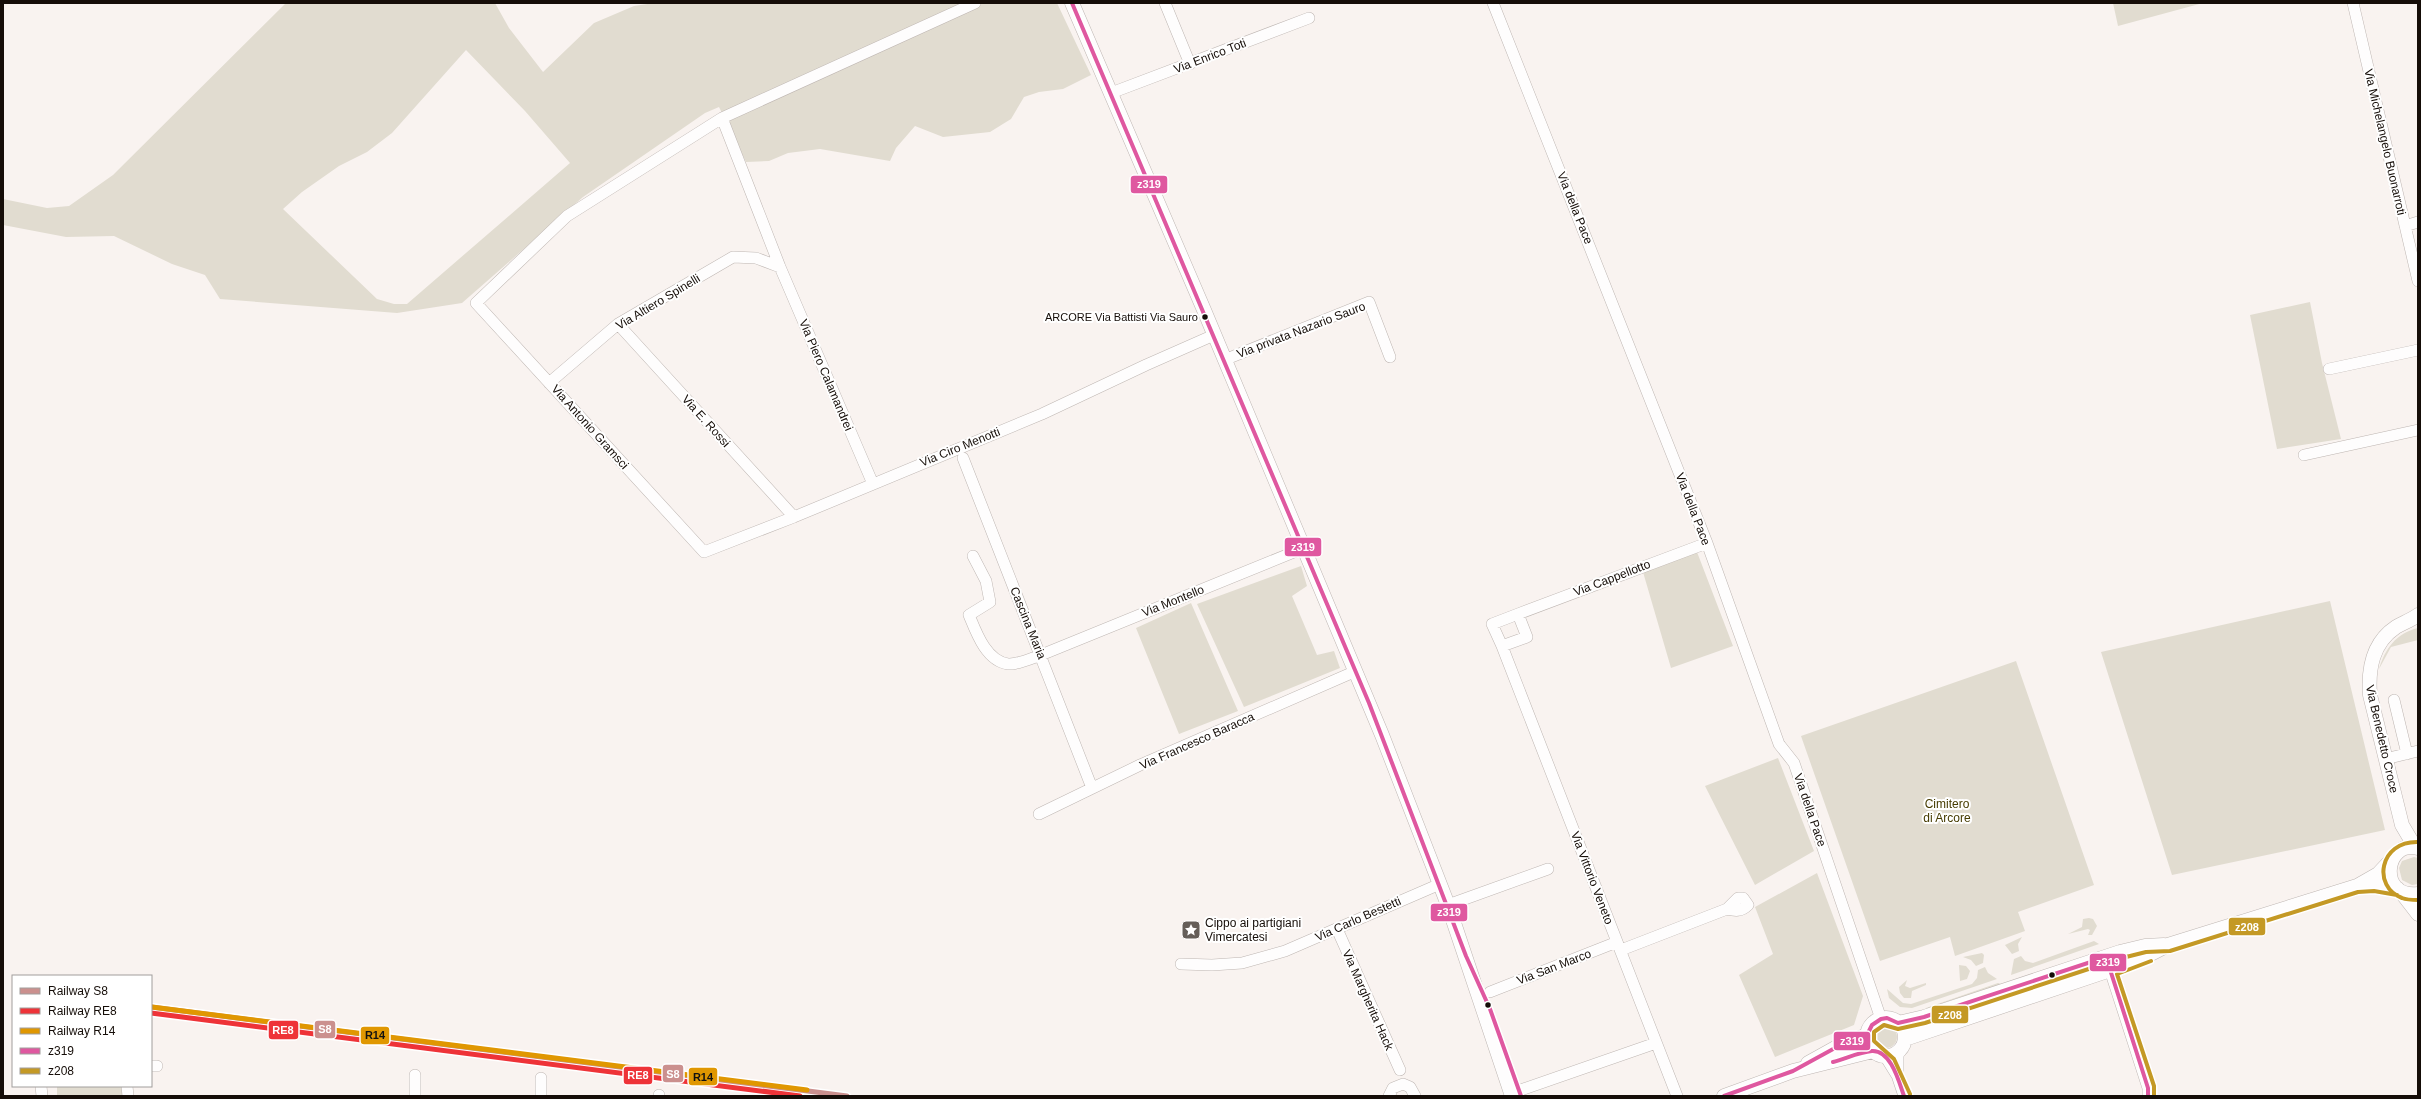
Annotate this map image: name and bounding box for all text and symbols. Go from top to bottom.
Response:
street label: Via Enrico Toti [1172,36,1248,76]
street label: Via Michelangelo Buonarroti [2361,67,2409,217]
street label: Via della Pace [1554,170,1596,246]
line badge: z319 [1130,175,1168,194]
text: z319 [1137,178,1161,190]
street label: Via Altiero Spinelli [613,271,703,333]
street label: Via privata Nazario Sauro [1235,299,1368,361]
place label: ARCORE Via Battisti Via Sauro [1045,311,1198,323]
marker: ARCORE Via Battisti Via Sauro [1200,312,1210,322]
street label: Via Piero Calamandrei [796,317,856,433]
street label: Via Antonio Gramsci [548,382,632,472]
street label: Via E. Rossi [679,392,733,450]
street label: Via Ciro Menotti [918,425,1002,469]
street label: Via della Pace [1673,471,1713,548]
line badge: z319 [1284,537,1322,557]
text: z319 [1291,541,1315,553]
street label: Via Cappellotto [1572,557,1653,599]
street label: Via Montello [1140,582,1206,620]
street label: Cascina Maria [1007,585,1049,661]
street label: Via Benedetto Croce [2363,684,2401,795]
street label: Via Francesco Baracca [1138,709,1257,773]
street label: Via della Pace [1791,772,1829,849]
park label: Cimitero di Arcore [1923,797,1971,825]
street label: Via Vittorio Veneto [1568,830,1616,927]
street label: Via Carlo Bestetti [1313,894,1403,944]
line badge: z319 [1430,903,1468,922]
text: z319 [1437,906,1461,918]
place label: Cippo ai partigiani Vimercatesi [1205,916,1301,944]
line badge: z208 [2228,917,2266,936]
place icon: Cippo ai partigiani Vimercatesi [1180,919,1202,941]
text: z208 [2235,921,2259,933]
street label: Via San Marco [1515,946,1593,988]
street label: Via Margherita Hack [1340,948,1397,1053]
line badge: z319 [2089,953,2127,972]
text: z319 [2096,956,2120,968]
unlabelled marker [2047,970,2057,980]
legend [12,975,152,1087]
text: Railway S8 [48,984,108,998]
unlabelled marker [1483,1000,1493,1010]
text: Railway RE8 [48,1004,117,1018]
line badge: z208 [1931,1005,1969,1024]
text: z208 [1938,1009,1962,1021]
line badge: RE8 [268,1020,299,1040]
line badge: S8 [314,1020,336,1039]
text: S8 [318,1023,332,1035]
text: Railway R14 [48,1024,116,1038]
text: RE8 [272,1024,294,1036]
line badge: R14 [360,1026,390,1045]
text: R14 [365,1029,386,1041]
line badge: z319 [1833,1031,1871,1051]
text: z319 [1840,1035,1864,1047]
text: z319 [48,1044,74,1058]
text: z208 [48,1064,74,1078]
line badge: S8 [662,1064,684,1083]
line badge: RE8 [623,1066,653,1085]
line badge: R14 [688,1067,718,1086]
text: S8 [666,1068,680,1080]
text: RE8 [627,1069,649,1081]
text: R14 [693,1071,714,1083]

